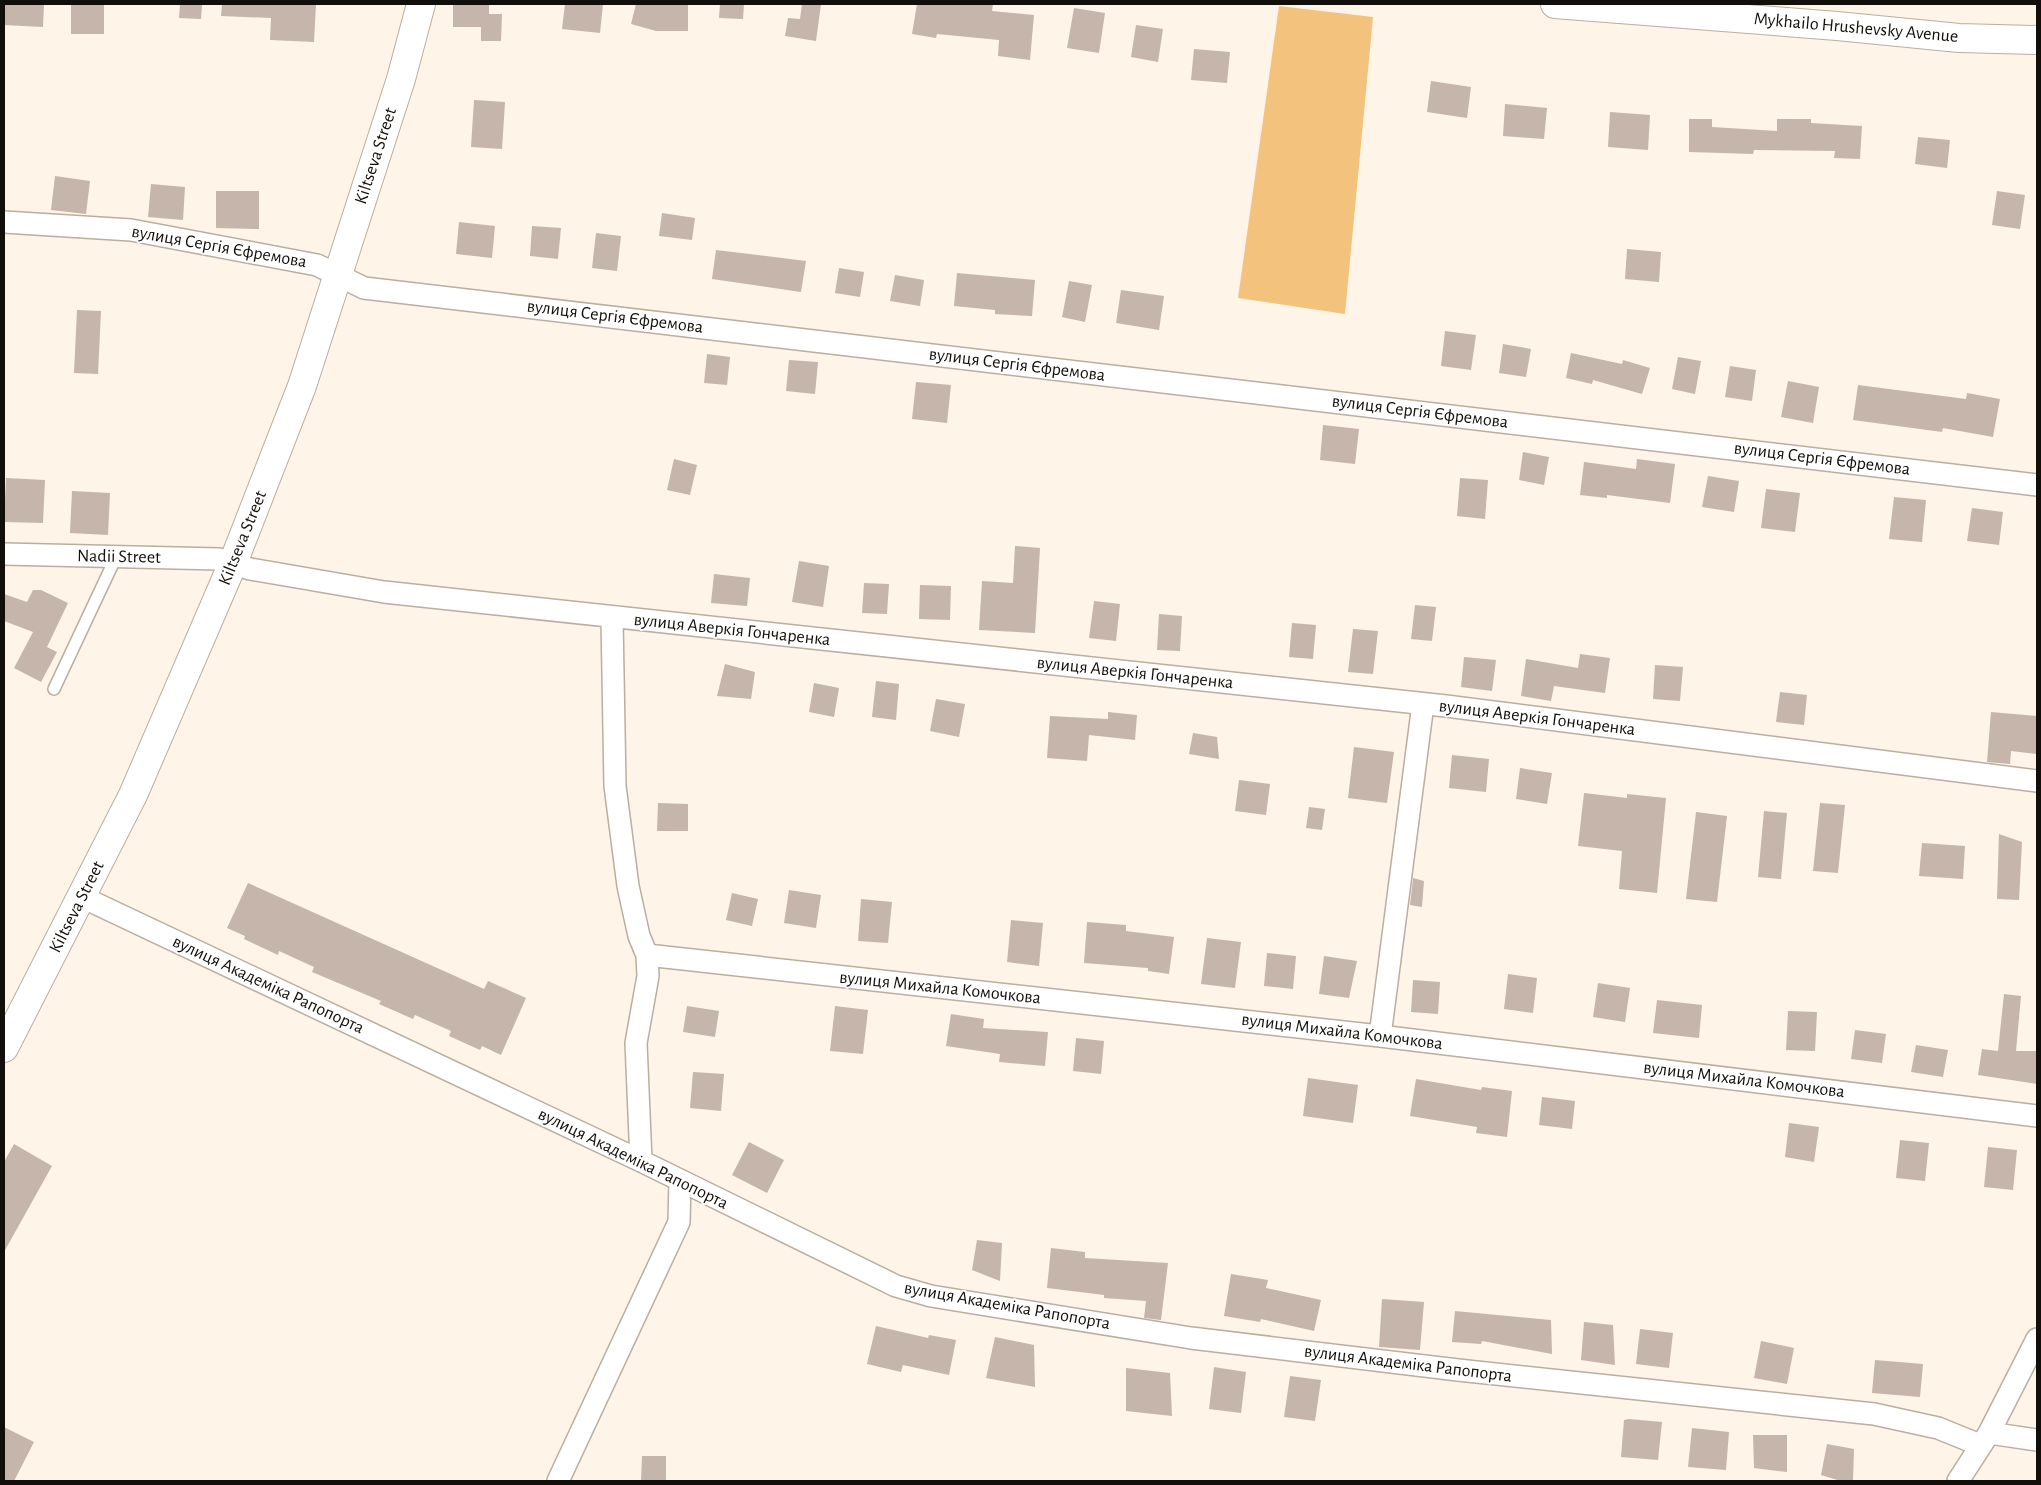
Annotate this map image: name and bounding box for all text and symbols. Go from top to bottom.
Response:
street label: Mykhailo Hrushevsky Avenue [1753,10,1959,46]
street label: Kiltseva Street [352,105,400,206]
street label: вулиця Сергія Єфремова [130,223,308,271]
street label: вулиця Сергія Єфремова [526,297,704,337]
street label: вулиця Сергія Єфремова [928,345,1106,385]
street label: вулиця Сергія Єфремова [1331,392,1509,432]
street label: вулиця Сергія Єфремова [1733,439,1911,479]
street label: Kiltseva Street [216,488,270,588]
street label: Nadii Street [77,547,161,567]
street label: вулиця Аверкія Гончаренка [633,611,831,649]
street label: вулиця Аверкія Гончаренка [1036,654,1234,692]
street label: вулиця Аверкія Гончаренка [1438,697,1636,739]
street label: Kiltseva Street [46,858,108,956]
street label: вулиця Академіка Рапопорта [169,933,367,1037]
street label: вулиця Михайла Комочкова [838,968,1042,1008]
street label: вулиця Михайла Комочкова [1240,1011,1444,1053]
street label: вулиця Михайла Комочкова [1642,1059,1846,1101]
street label: вулиця Академіка Рапопорта [535,1105,731,1213]
street label: вулиця Академіка Рапопорта [902,1279,1112,1333]
street label: вулиця Академіка Рапопорта [1303,1342,1513,1386]

